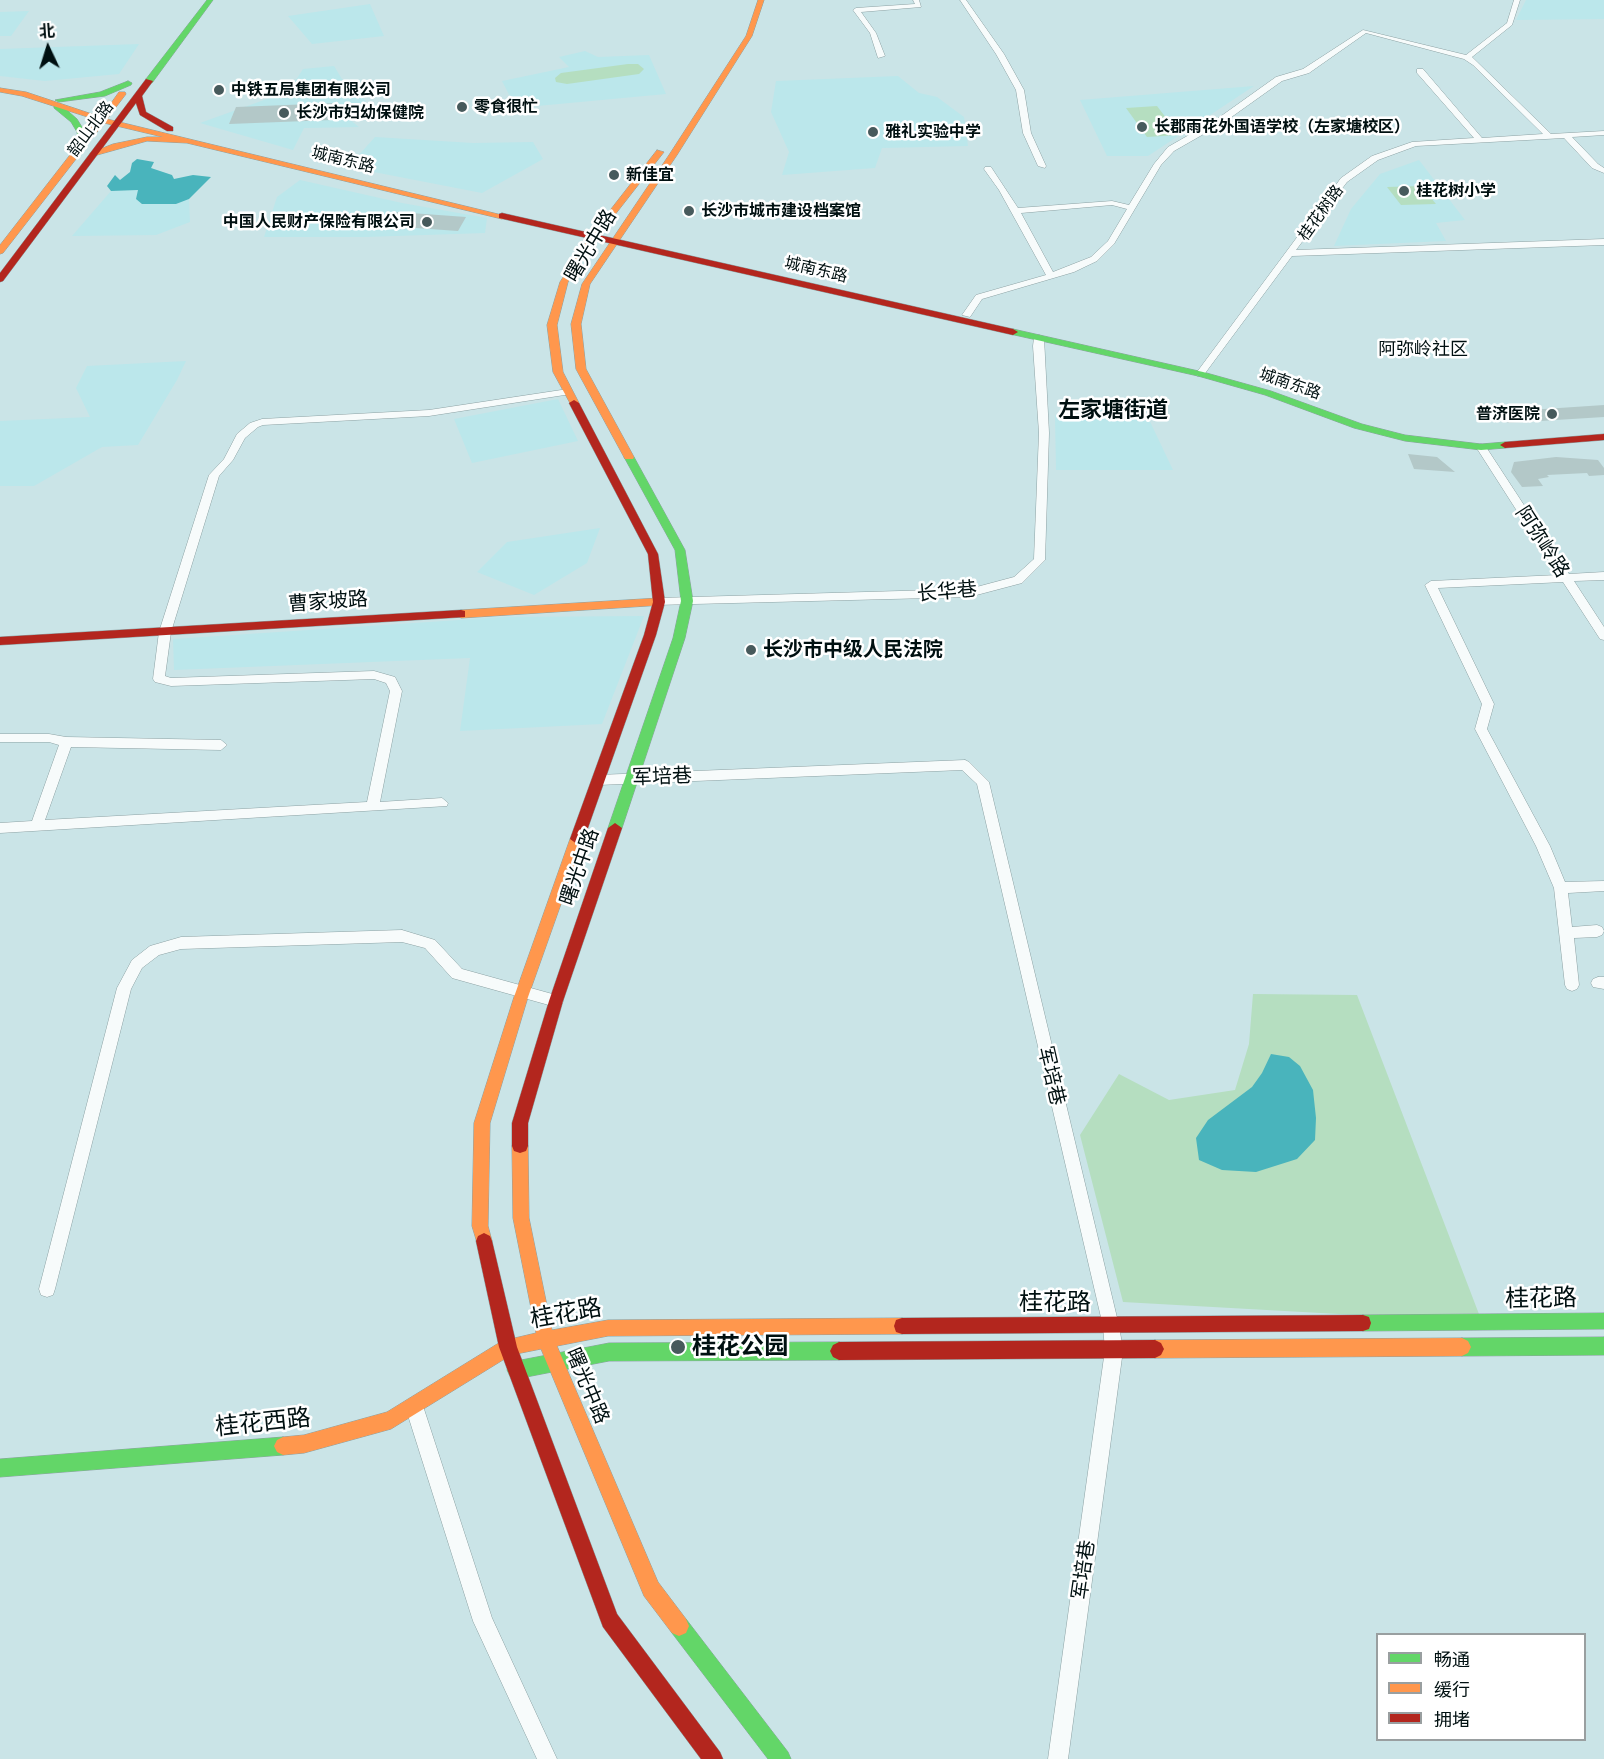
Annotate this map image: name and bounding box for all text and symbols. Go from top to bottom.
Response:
north arrow [18,18,78,78]
text: 北 [38,18,56,43]
place label: 中铁五局集团有限公司 [231,80,391,100]
marker: 中铁五局集团有限公司 [212,83,226,97]
place label: 零食很忙 [474,97,538,117]
street label: 韶山北路 [64,98,118,160]
marker: 零食很忙 [455,100,469,114]
place label: 长沙市妇幼保健院 [296,103,424,123]
marker: 长沙市妇幼保健院 [277,106,291,120]
place label: 长郡雨花外国语学校（左家塘校区） [1154,117,1410,137]
marker: 长郡雨花外国语学校（左家塘校区） [1135,120,1149,134]
place label: 雅礼实验中学 [885,122,981,142]
marker: 雅礼实验中学 [866,125,880,139]
street label: 城南东路 [310,143,376,177]
place label: 新佳宜 [626,165,674,185]
marker: 新佳宜 [607,168,621,182]
street label: 桂花树路 [1294,181,1348,245]
place label: 桂花树小学 [1416,181,1496,201]
marker: 桂花树小学 [1397,184,1411,198]
place label: 长沙市城市建设档案馆 [701,201,861,221]
marker: 长沙市城市建设档案馆 [682,204,696,218]
street label: 曙光中路 [560,206,622,286]
place label: 中国人民财产保险有限公司 [223,212,415,232]
marker: 中国人民财产保险有限公司 [420,215,434,229]
street label: 城南东路 [783,253,849,287]
district label: 阿弥岭社区 [1378,339,1468,361]
street label: 城南东路 [1257,365,1323,403]
district label: 左家塘街道 [1058,398,1168,424]
place label: 普济医院 [1476,404,1540,424]
marker: 普济医院 [1545,407,1559,421]
street label: 阿弥岭路 [1510,502,1574,582]
street label: 长华巷 [916,577,978,607]
street label: 曹家坡路 [287,587,369,617]
place label: 长沙市中级人民法院 [763,638,943,662]
marker: 长沙市中级人民法院 [744,643,758,657]
street label: 军培巷 [632,764,692,790]
street label: 曙光中路 [556,825,604,909]
street label: 军培巷 [1033,1044,1069,1108]
street label: 桂花路 [1505,1284,1577,1314]
street label: 桂花路 [1019,1289,1091,1317]
street label: 桂花路 [528,1294,604,1334]
place label: 桂花公园 [692,1333,788,1361]
marker: 桂花公园 [669,1338,687,1356]
street label: 曙光中路 [560,1344,614,1428]
street label: 桂花西路 [214,1404,312,1442]
street label: 军培巷 [1068,1539,1100,1601]
legend [1376,1633,1586,1741]
text: 畅通 [1434,1645,1470,1672]
text: 缓行 [1434,1675,1470,1702]
text: 拥堵 [1434,1705,1470,1732]

